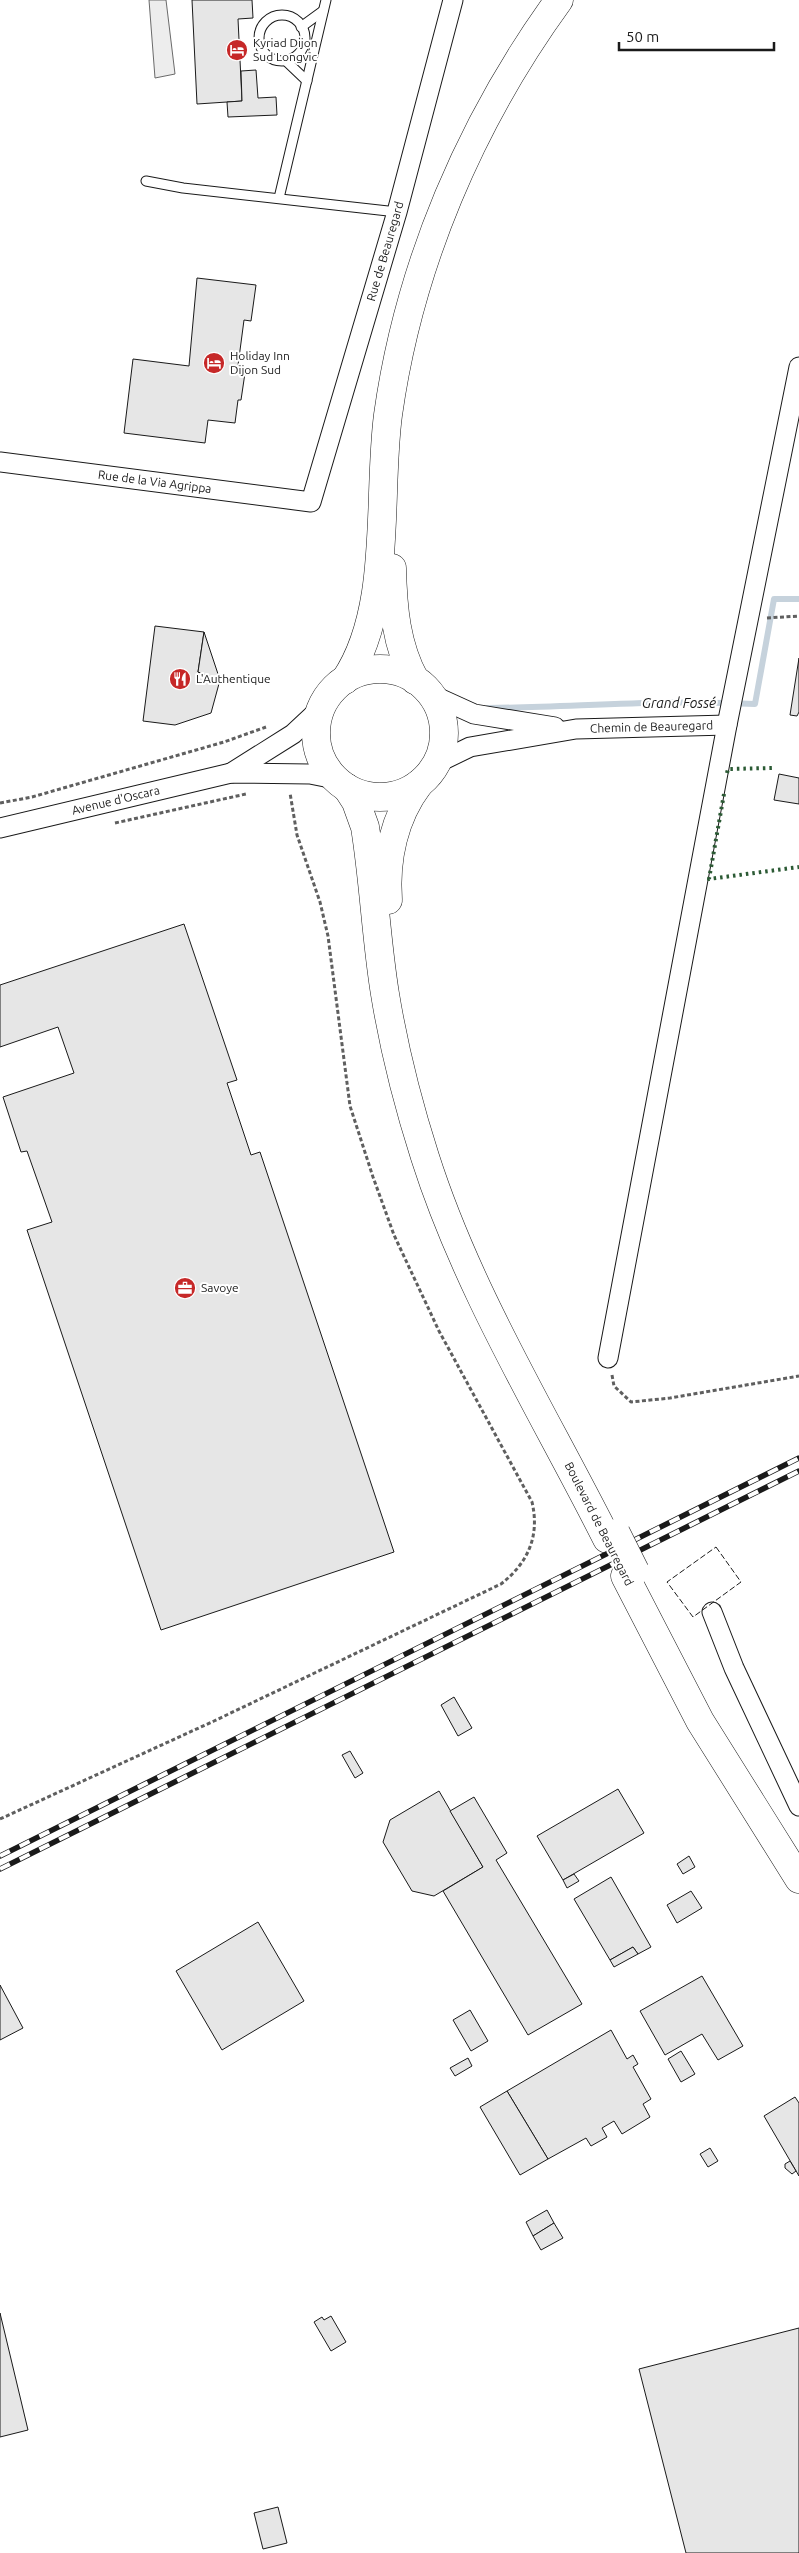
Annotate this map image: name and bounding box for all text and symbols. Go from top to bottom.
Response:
scale bar [619,20,774,52]
text: 50 m [626,28,659,45]
place label: Kyriad Dijon Sud Longvic [253,36,318,63]
hotel icon: Kyriad Dijon Sud Longvic [225,38,249,62]
street label: Rue de Beauregard [364,200,406,303]
place label: Holiday Inn Dijon Sud [230,349,290,376]
hotel icon: Holiday Inn Dijon Sud [202,351,226,375]
street label: Rue de la Via Agrippa [97,468,212,495]
restaurant icon: L'Authentique [168,667,192,691]
place label: L'Authentique [196,672,271,685]
water label: Grand Fossé [642,695,716,711]
street label: Chemin de Beauregard [590,718,713,735]
street label: Avenue d'Oscara [70,783,161,817]
office icon: Savoye [173,1276,197,1300]
place label: Savoye [201,1281,239,1294]
street label: Boulevard de Beauregard [563,1460,636,1588]

